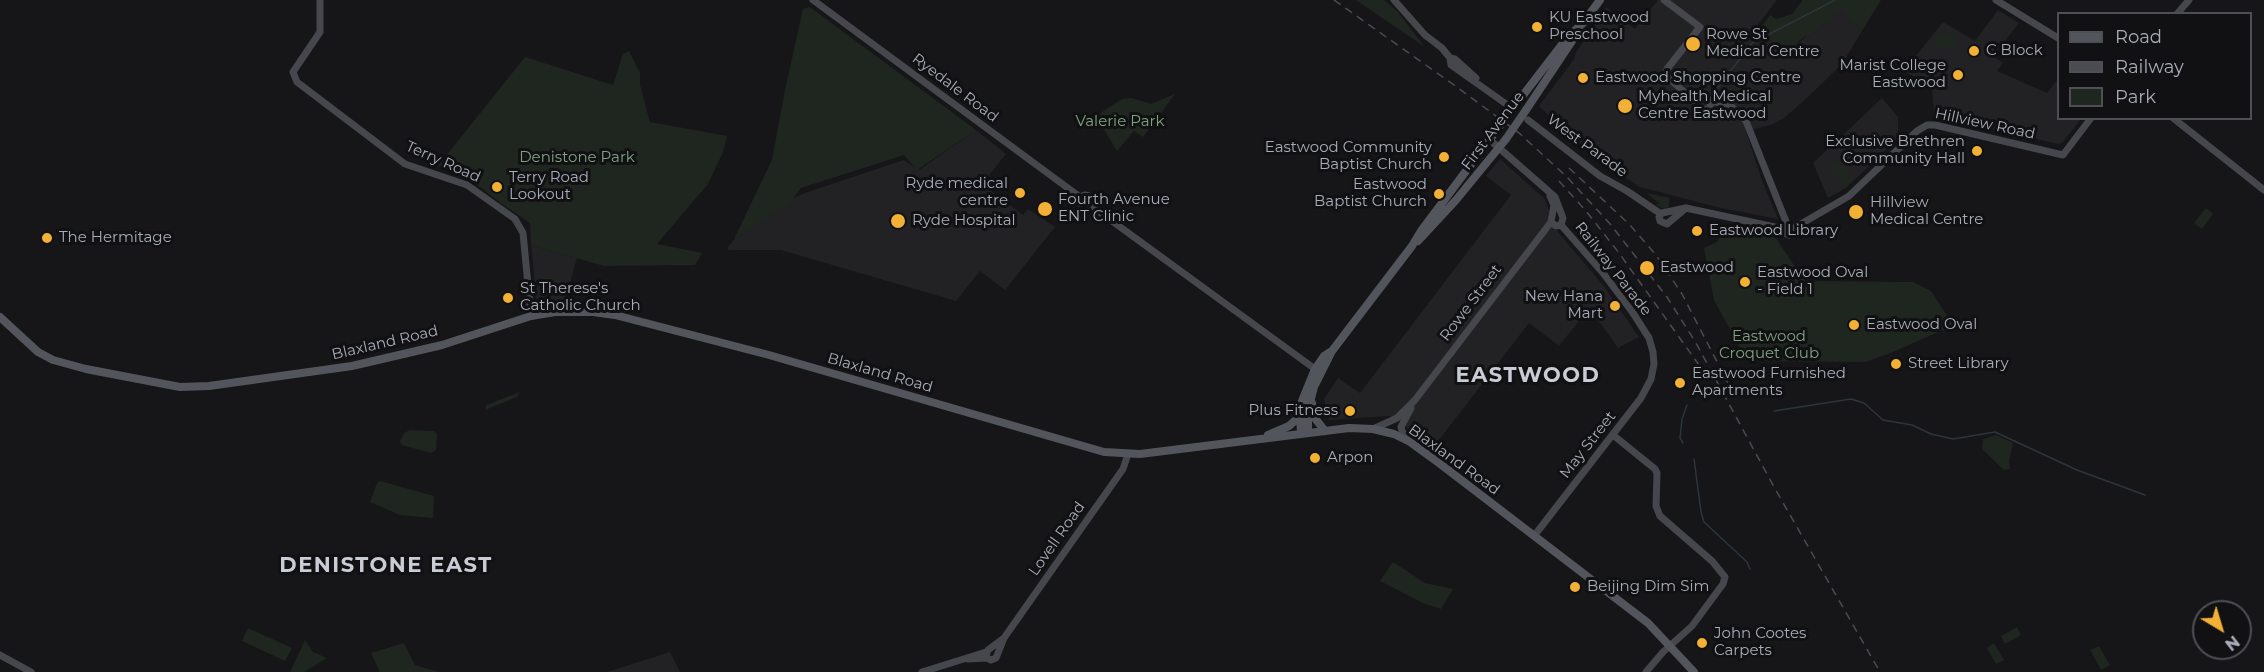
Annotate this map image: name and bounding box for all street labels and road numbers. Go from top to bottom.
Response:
street label: Ryedale Road [908,50,1002,126]
street label: First Avenue [1458,88,1528,174]
street label: Hillview Road [1933,105,2037,143]
street label: West Parade [1543,111,1631,181]
street label: Terry Road [403,138,483,186]
street label: Railway Parade [1571,219,1655,319]
street label: Rowe Street [1436,261,1506,345]
street label: Blaxland Road [330,322,440,364]
street label: Blaxland Road [825,349,935,397]
street label: May Street [1556,408,1620,482]
street label: Blaxland Road [1405,421,1503,499]
street label: Lovell Road [1025,499,1089,579]

